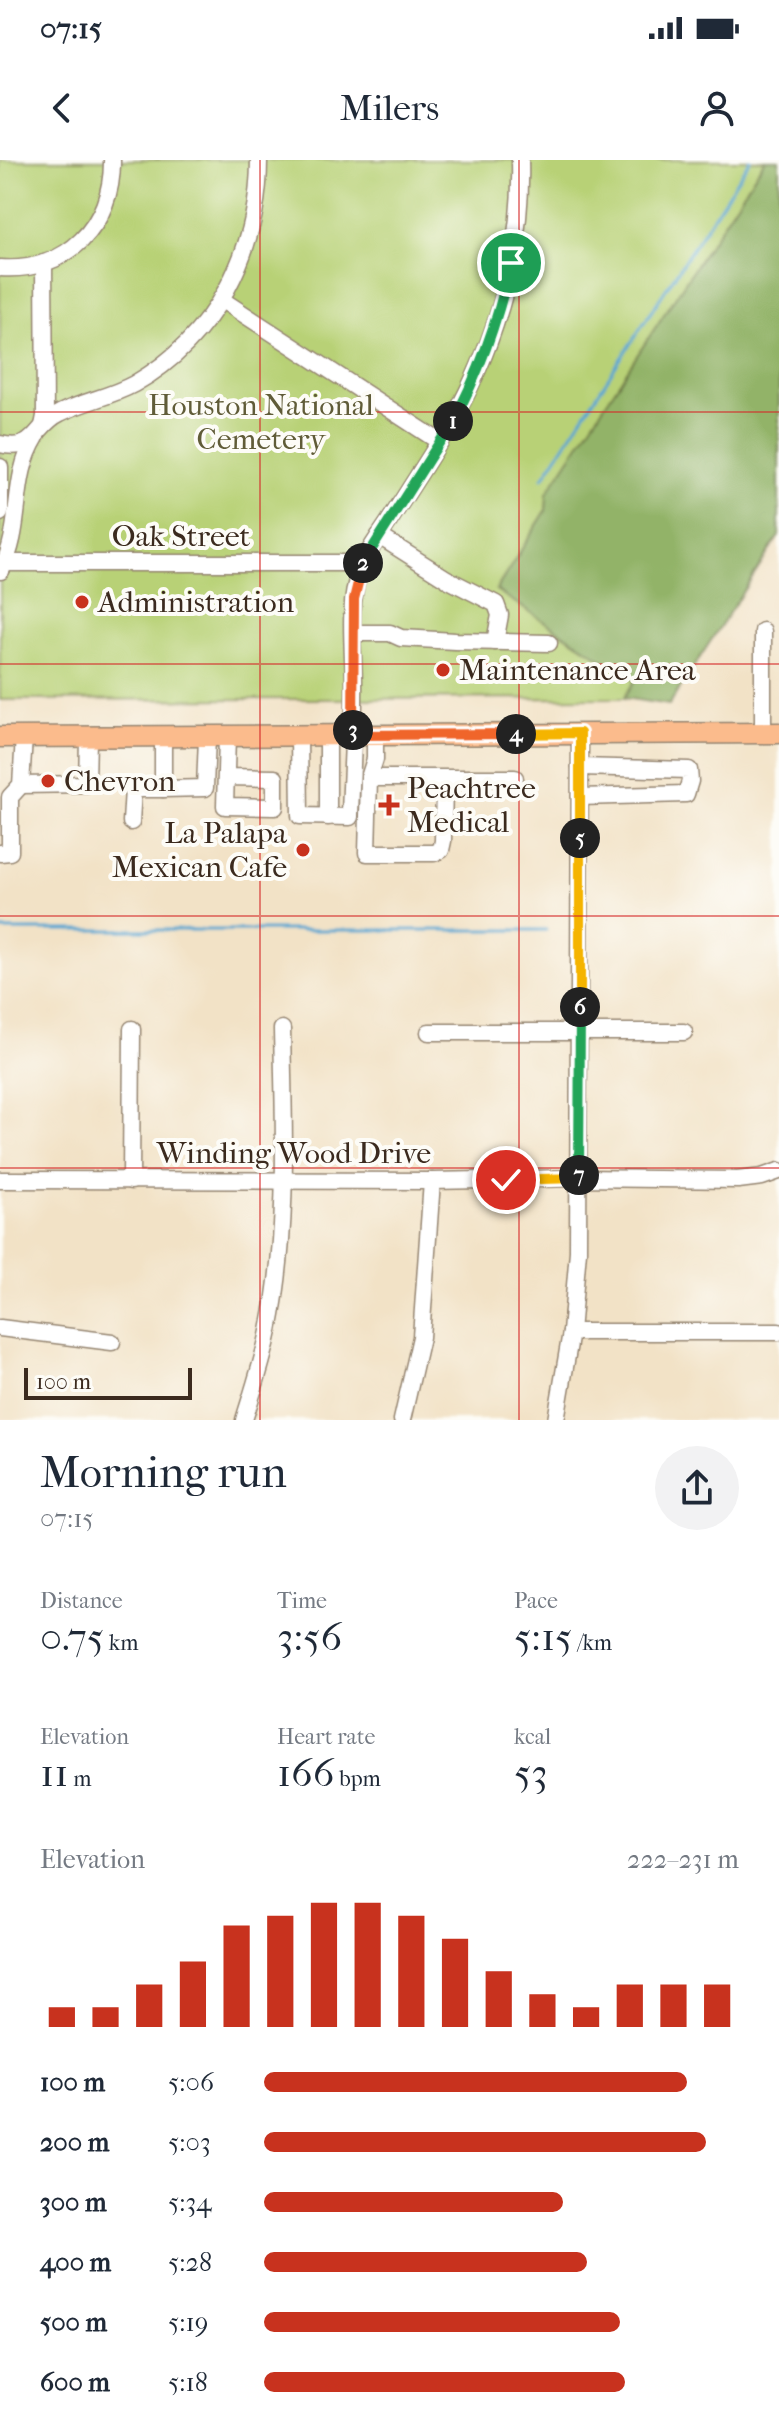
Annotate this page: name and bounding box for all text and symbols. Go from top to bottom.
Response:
text: 07:15 [40,11,102,46]
icon: back [40,86,84,130]
icon: person [695,86,739,130]
text: Milers [340,87,439,129]
pin [477,229,545,297]
icon: arrive [489,241,533,285]
park label: Houston National Cemetery [148,388,374,457]
pin: 1 [433,401,473,441]
text: 1 [449,408,457,434]
street label: Oak Street [112,519,251,554]
pin: 2 [343,543,383,583]
text: 2 [357,550,369,576]
place label: Administration [97,585,295,620]
marker: Administration [73,593,91,611]
place label: Maintenance Area [459,653,697,688]
marker: Maintenance Area [434,661,452,679]
pin: 3 [333,710,373,750]
pin: 4 [496,714,536,754]
text: 3 [348,717,358,743]
text: 4 [510,721,523,747]
place label: Chevron [64,764,176,799]
place label: Peachtree Medical [407,771,536,840]
marker: Chevron [39,772,57,790]
marker: Peachtree Medical [378,794,400,816]
place label: La Palapa Mexican Cafe [112,816,288,885]
pin: 5 [560,818,600,858]
text: 5 [575,825,585,851]
marker: La Palapa Mexican Cafe [294,841,312,859]
pin: 6 [560,987,600,1027]
text: 6 [574,994,586,1020]
street label: Winding Wood Drive [156,1136,431,1171]
pin [472,1146,540,1214]
pin: 7 [559,1155,599,1195]
icon: check [484,1158,528,1202]
text: 7 [574,1162,584,1188]
scale bar [24,1364,192,1400]
text: 100 m [36,1369,91,1395]
button: share [655,1446,739,1530]
text: Morning run [40,1447,287,1498]
text: 07:15 [40,1503,94,1534]
text: Distance [40,1588,123,1614]
text: Time [277,1588,327,1614]
text: Pace [514,1588,558,1614]
text: 0.75 [40,1614,104,1660]
text: 3:56 [277,1614,342,1660]
text: 5:15 [514,1614,572,1660]
text: km [104,1630,138,1656]
text: /km [572,1630,612,1656]
text: Elevation [40,1724,129,1750]
text: Heart rate [277,1724,376,1750]
text: kcal [514,1724,551,1750]
text: 11 [40,1750,69,1796]
text: 166 [277,1750,334,1796]
text: 53 [514,1750,548,1796]
text: m [69,1766,92,1792]
text: bpm [334,1766,381,1792]
text: Elevation [40,1844,145,1875]
text: 222–231 m [627,1844,739,1875]
text: 100 m [40,2067,105,2098]
text: 5:06 [168,2067,214,2098]
text: 200 m [40,2127,109,2158]
text: 5:03 [168,2127,211,2158]
text: 300 m [40,2187,107,2218]
text: 5:34 [168,2187,212,2218]
text: 400 m [40,2247,111,2278]
text: 5:28 [168,2247,212,2278]
text: 500 m [40,2307,107,2338]
text: 5:19 [168,2307,208,2338]
text: 600 m [40,2367,110,2398]
text: 5:18 [168,2367,208,2398]

